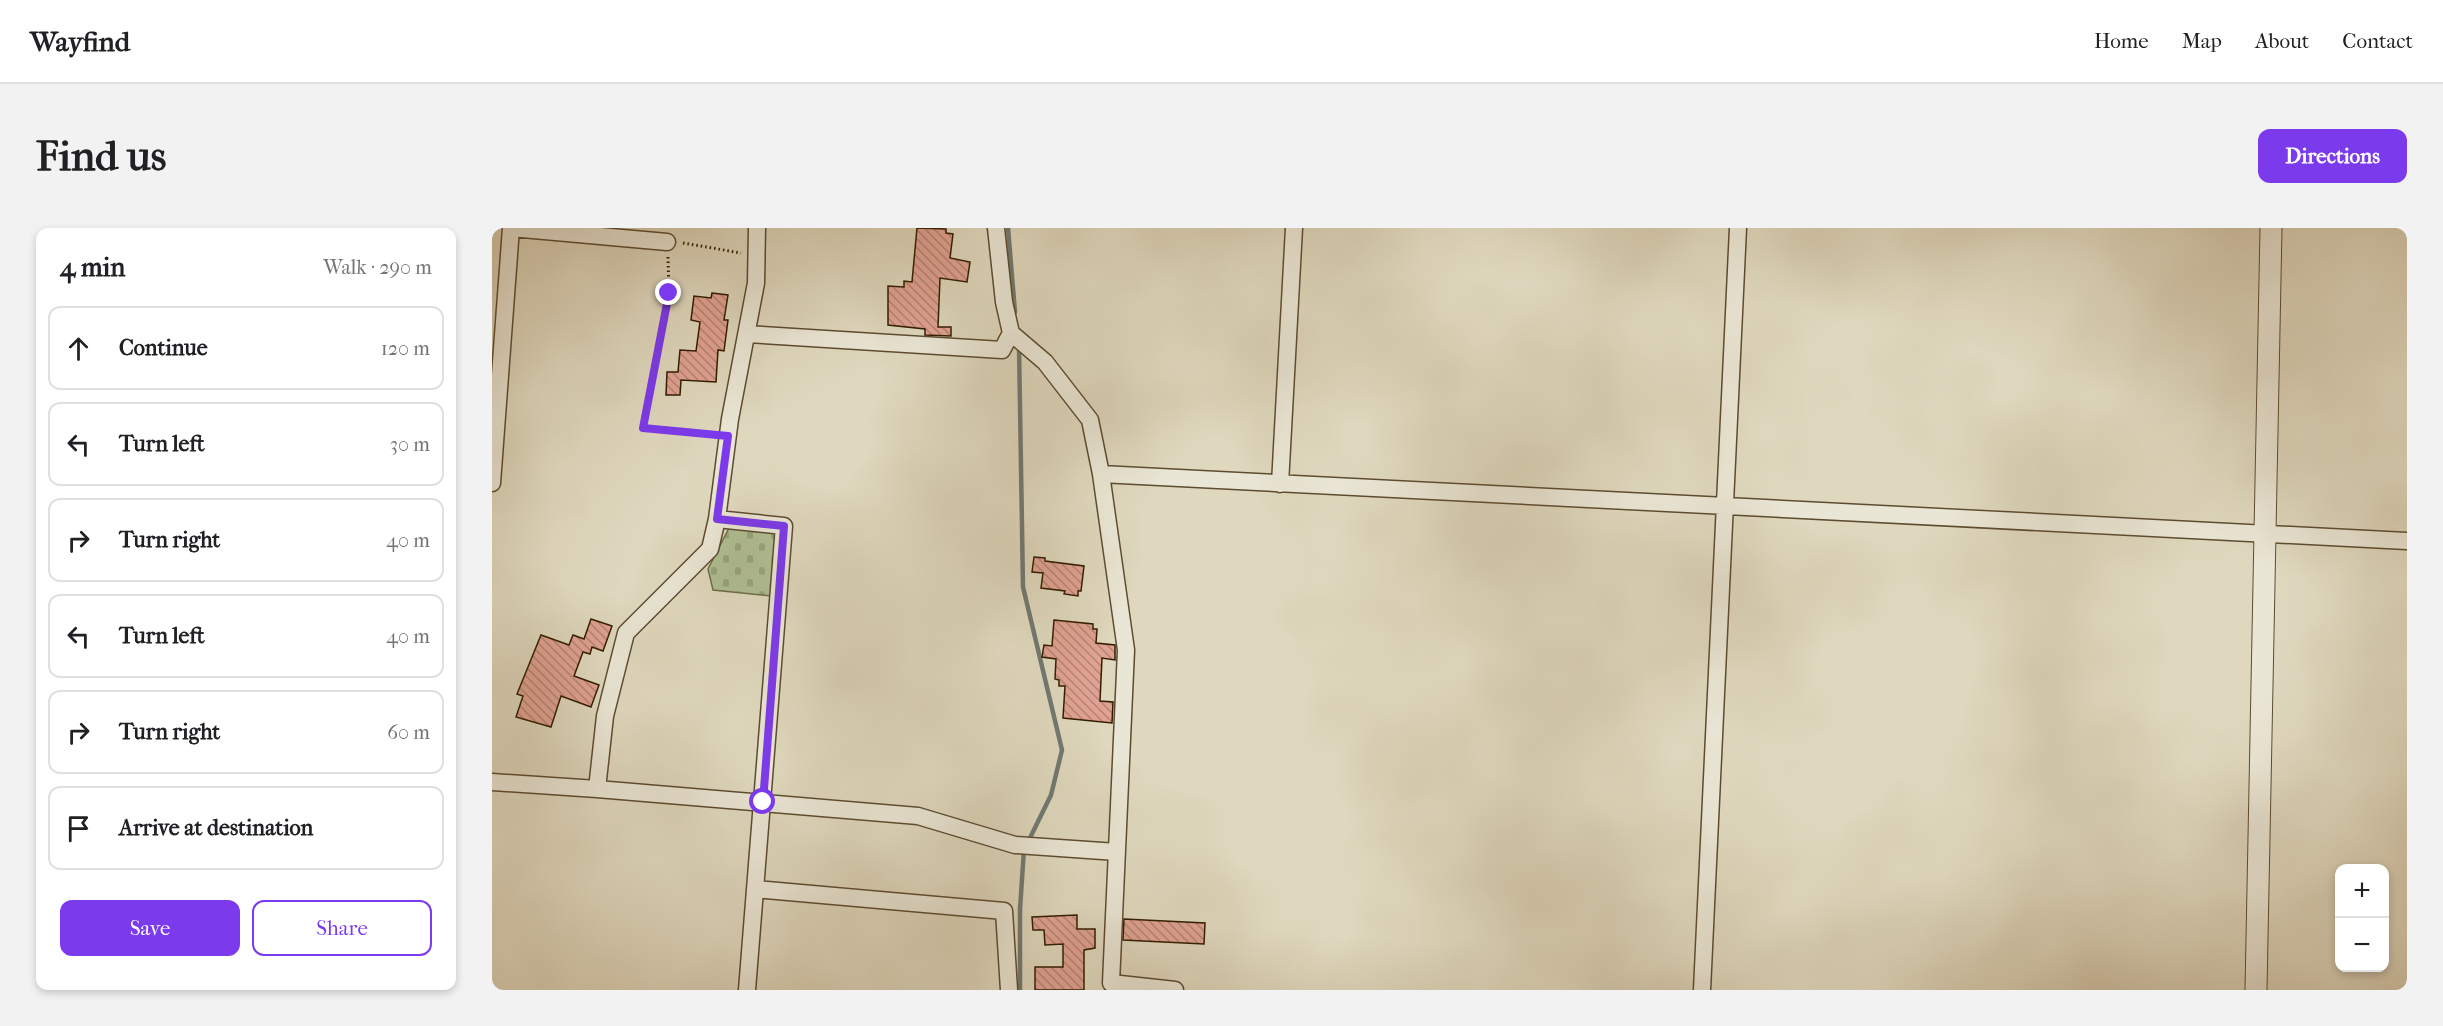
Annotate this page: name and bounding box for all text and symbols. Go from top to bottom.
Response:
text: Wayfind [30,25,130,58]
text: Home [2094,29,2149,53]
text: Map [2182,29,2222,53]
text: About [2255,29,2309,53]
text: Contact [2342,29,2413,53]
button: Directions [2258,129,2407,183]
text: Find us [36,132,166,181]
text: 4 min [60,252,125,283]
text: Walk · 290 m [323,256,432,279]
route end [655,279,681,305]
icon: ahead [62,332,95,365]
text: Continue [119,335,208,361]
text: 120 m [381,337,430,360]
icon: left [62,428,95,461]
text: Turn left [119,431,205,457]
text: 30 m [390,433,430,456]
icon: right [62,524,95,557]
text: Turn right [119,527,220,553]
text: 40 m [386,529,430,552]
icon: left [62,620,95,653]
text: Turn left [119,623,205,649]
text: 40 m [386,625,430,648]
icon: right [62,716,95,749]
text: Turn right [119,719,220,745]
text: 60 m [387,721,430,744]
route start [749,788,775,814]
icon: arrive [62,812,95,845]
text: Arrive at destination [119,815,313,841]
map controls [2335,864,2389,972]
button: + [2335,864,2389,918]
button: Save [60,900,240,956]
button: Share [252,900,432,956]
button: − [2335,918,2389,972]

